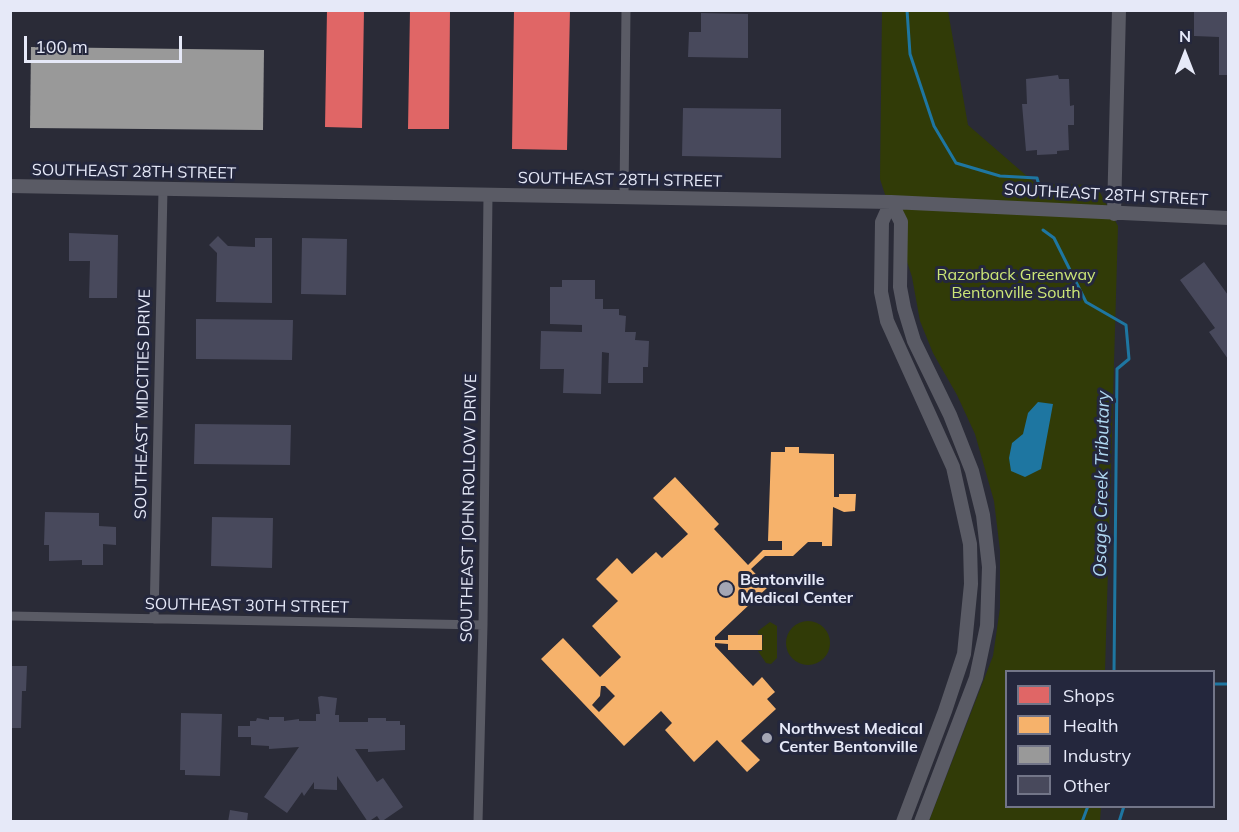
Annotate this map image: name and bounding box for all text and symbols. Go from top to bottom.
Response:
scale bar [27,24,184,62]
north arrow [1155,24,1215,84]
text: N [1179,26,1191,46]
text: 100 m [35,35,88,58]
street label: SOUTHEAST 28TH STREET [32,161,236,183]
street label: SOUTHEAST 28TH STREET [518,169,722,191]
street label: SOUTHEAST 28TH STREET [1003,180,1209,210]
park label: Razorback Greenway Bentonville South [936,265,1096,303]
street label: SOUTHEAST MIDCITIES DRIVE [131,289,155,519]
street label: SOUTHEAST JOHN ROLLOW DRIVE [457,374,481,642]
water label: Osage Creek Tributary [1090,391,1114,577]
place label: Bentonville Medical Center [740,570,853,608]
marker: Bentonville Medical Center [717,580,735,598]
street label: SOUTHEAST 30TH STREET [145,595,349,617]
legend [1005,670,1215,808]
text: Shops [1063,684,1115,707]
text: Health [1063,714,1119,737]
place label: Northwest Medical Center Bentonville [779,719,923,757]
marker: Northwest Medical Center Bentonville [760,731,774,745]
text: Industry [1063,744,1131,767]
text: Other [1063,774,1110,797]

